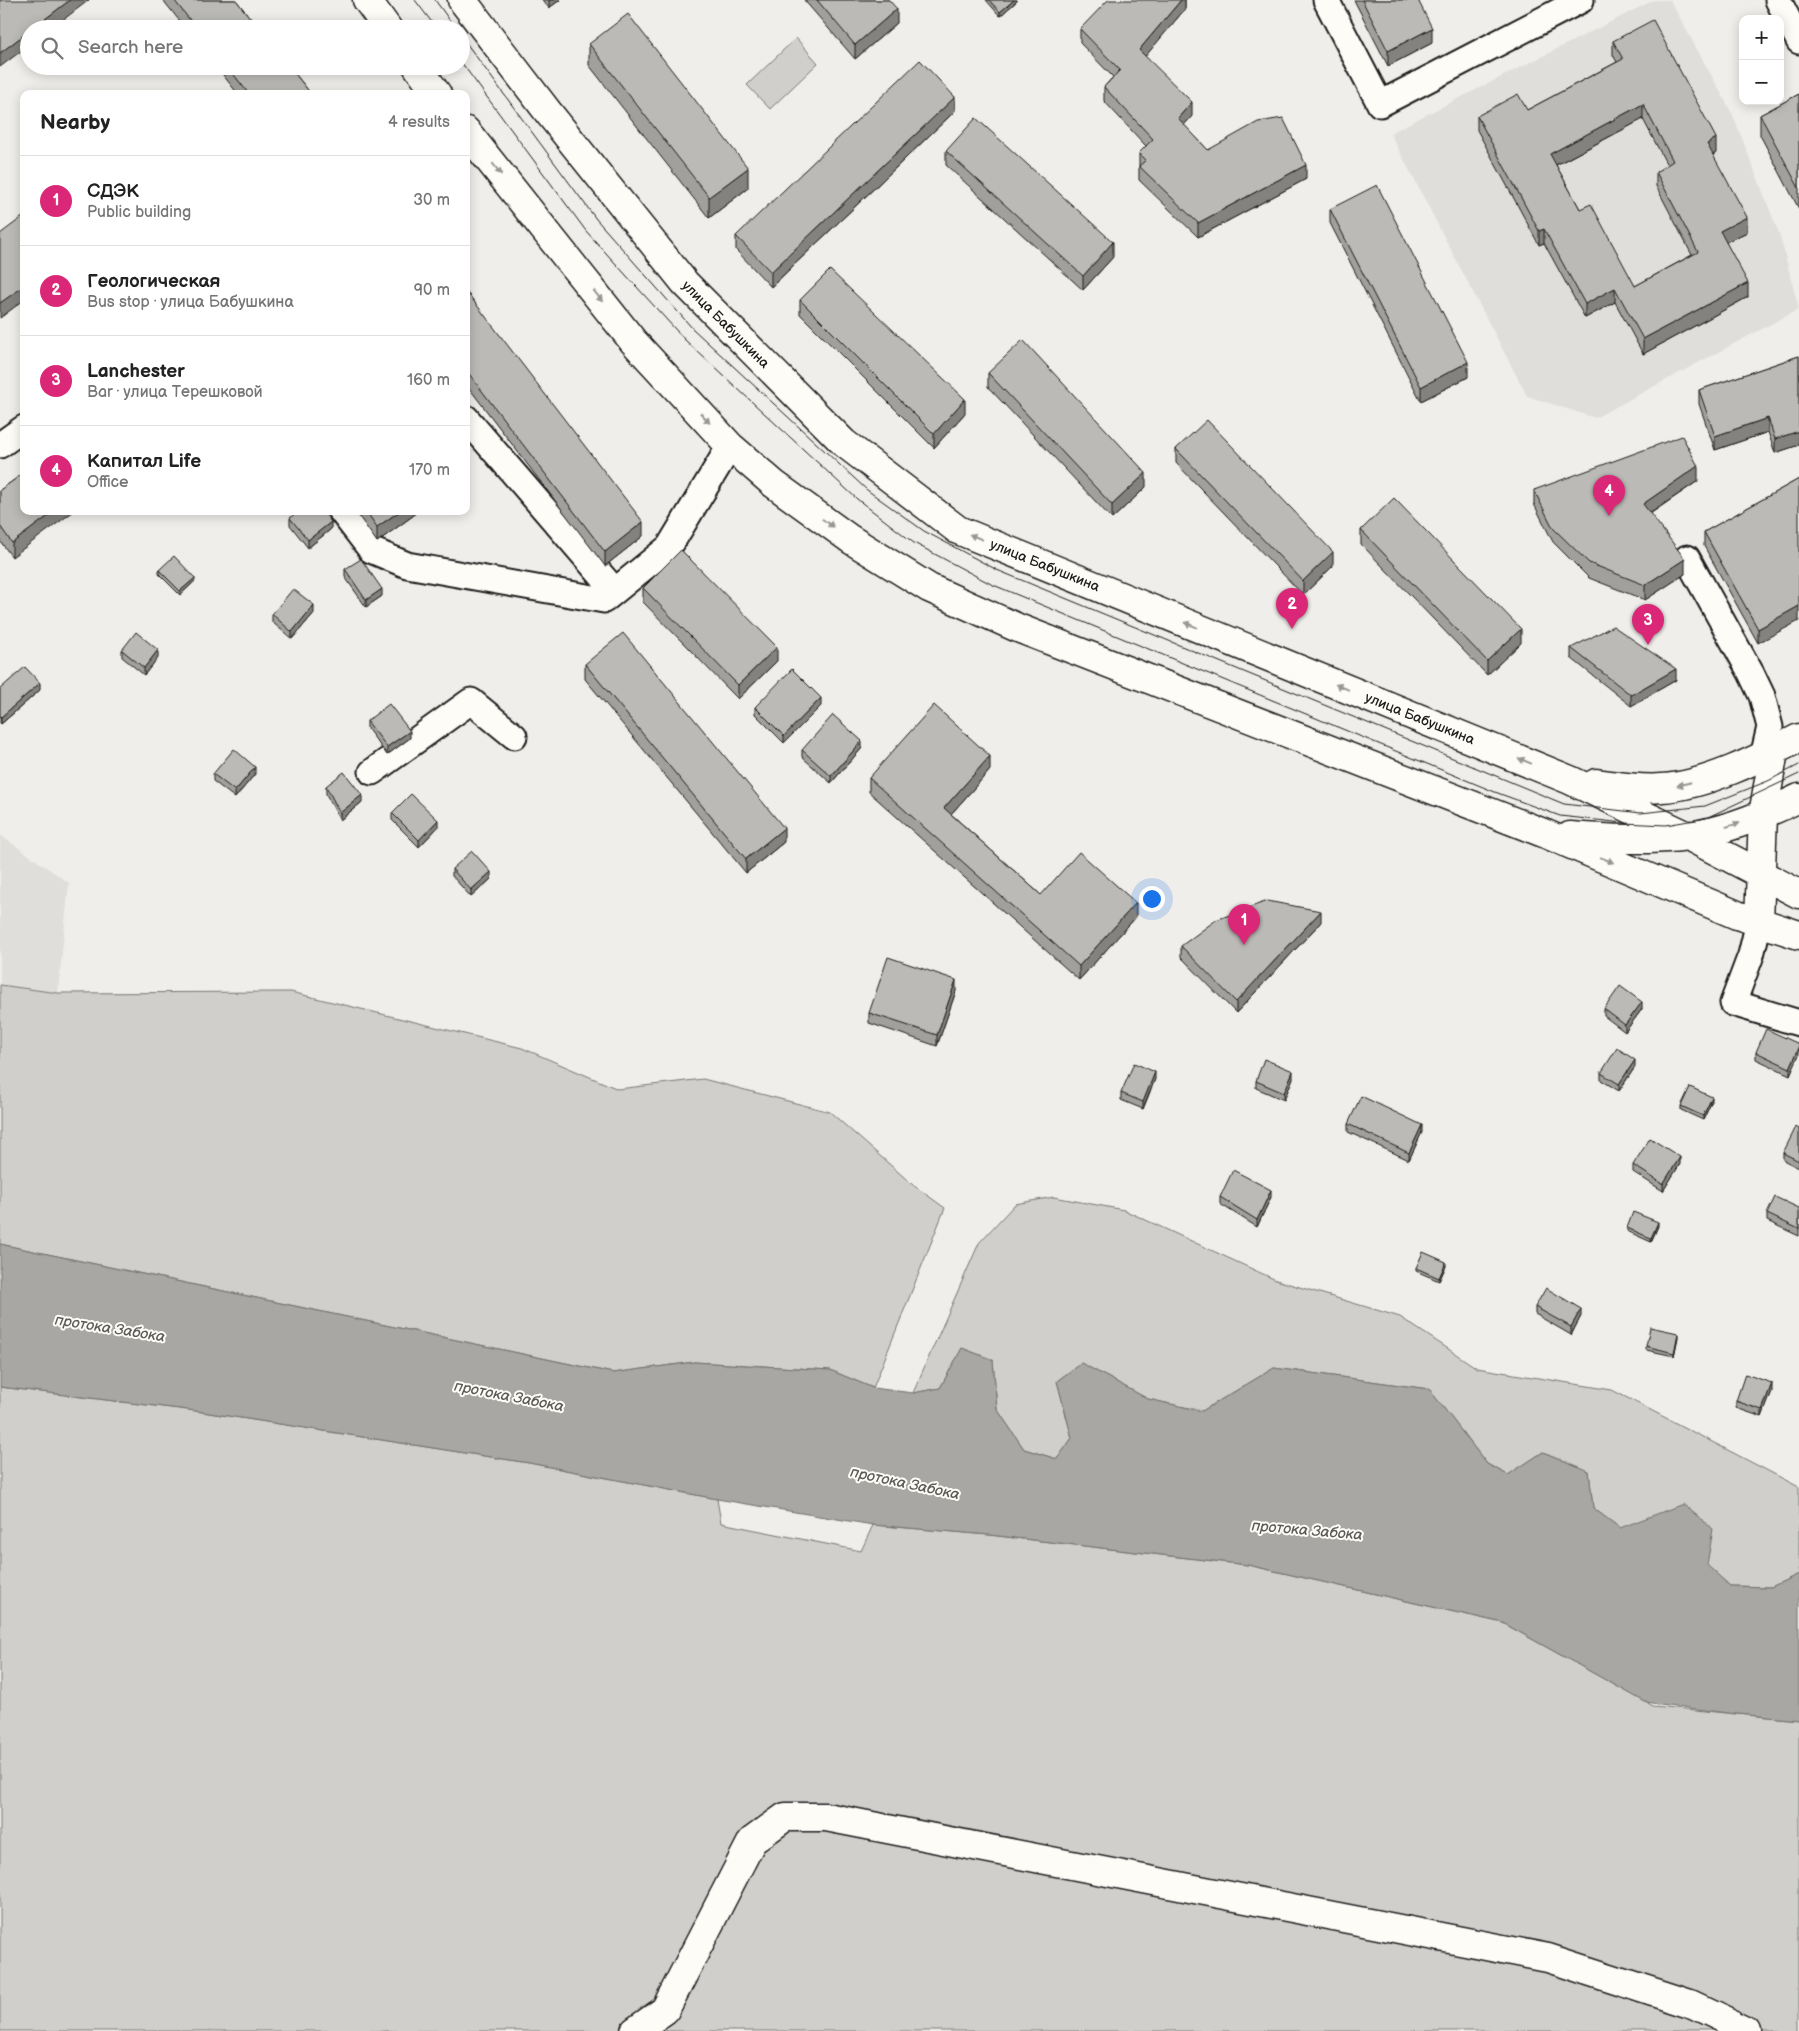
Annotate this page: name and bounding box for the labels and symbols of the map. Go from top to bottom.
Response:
one-way arrow [491,162,502,175]
street label: улица Бабушкина [678,277,773,372]
one-way arrow [592,289,603,302]
one-way arrow [699,412,711,424]
pin: 4 [1593,475,1625,516]
one-way arrow [821,518,835,528]
one-way arrow [968,533,983,541]
street label: улица Бабушкина [987,536,1103,596]
pin: 2 [1276,588,1308,629]
pin: 3 [1632,604,1664,645]
one-way arrow [1184,621,1199,628]
one-way arrow [1335,682,1349,690]
street label: улица Бабушкина [1362,689,1478,749]
one-way arrow [1518,757,1532,765]
one-way arrow [1676,780,1691,788]
one-way arrow [1725,820,1740,828]
one-way arrow [1600,856,1614,864]
your location [1139,886,1165,912]
pin: 1 [1228,904,1260,945]
water label: протока Забока [53,1310,166,1347]
water label: протока Забока [452,1377,565,1416]
water label: протока Забока [848,1463,961,1504]
water label: протока Забока [1251,1516,1363,1545]

